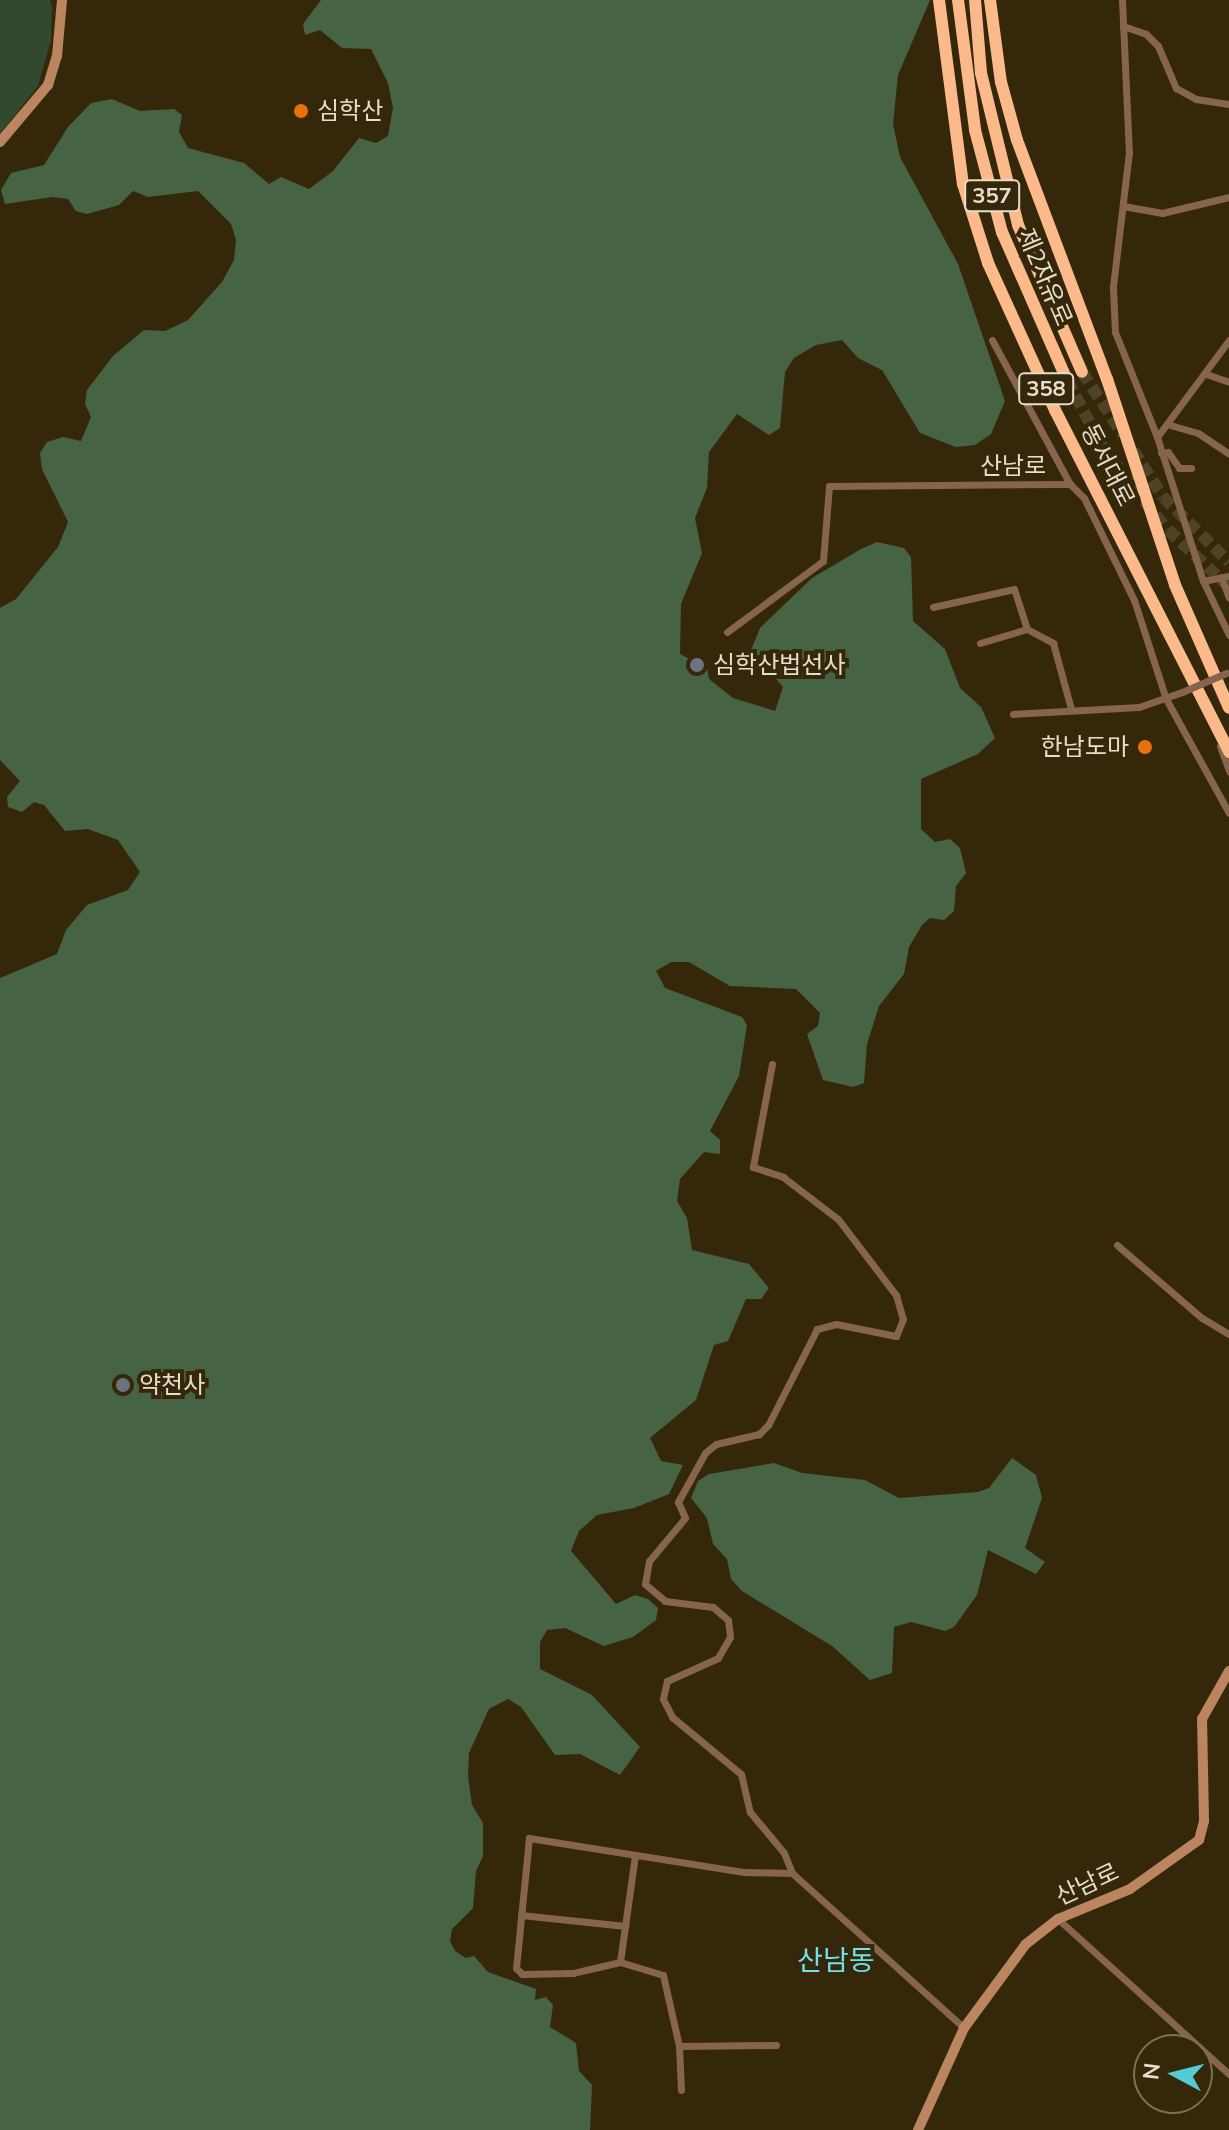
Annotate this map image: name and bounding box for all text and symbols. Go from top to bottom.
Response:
place label: 심학산 [317,97,383,125]
marker: 심학산 [292,102,310,120]
road number: 357 [964,178,1020,214]
street label: 제2자유로 [1012,224,1078,330]
road number: 358 [1018,371,1074,407]
street label: 동서대로 [1075,419,1141,511]
street label: 산남로 [980,452,1046,480]
place label: 심학산법선사 [713,651,845,679]
marker: 심학산법선사 [688,656,706,674]
place label: 한남도마 [1041,733,1129,761]
marker: 한남도마 [1136,738,1154,756]
place label: 약천사 [139,1371,205,1399]
marker: 약천사 [114,1376,132,1394]
street label: 산남로 [1051,1857,1123,1911]
district label: 산남동 [797,1943,875,1977]
north arrow [1133,2034,1213,2114]
text: N [1136,2061,1166,2081]

